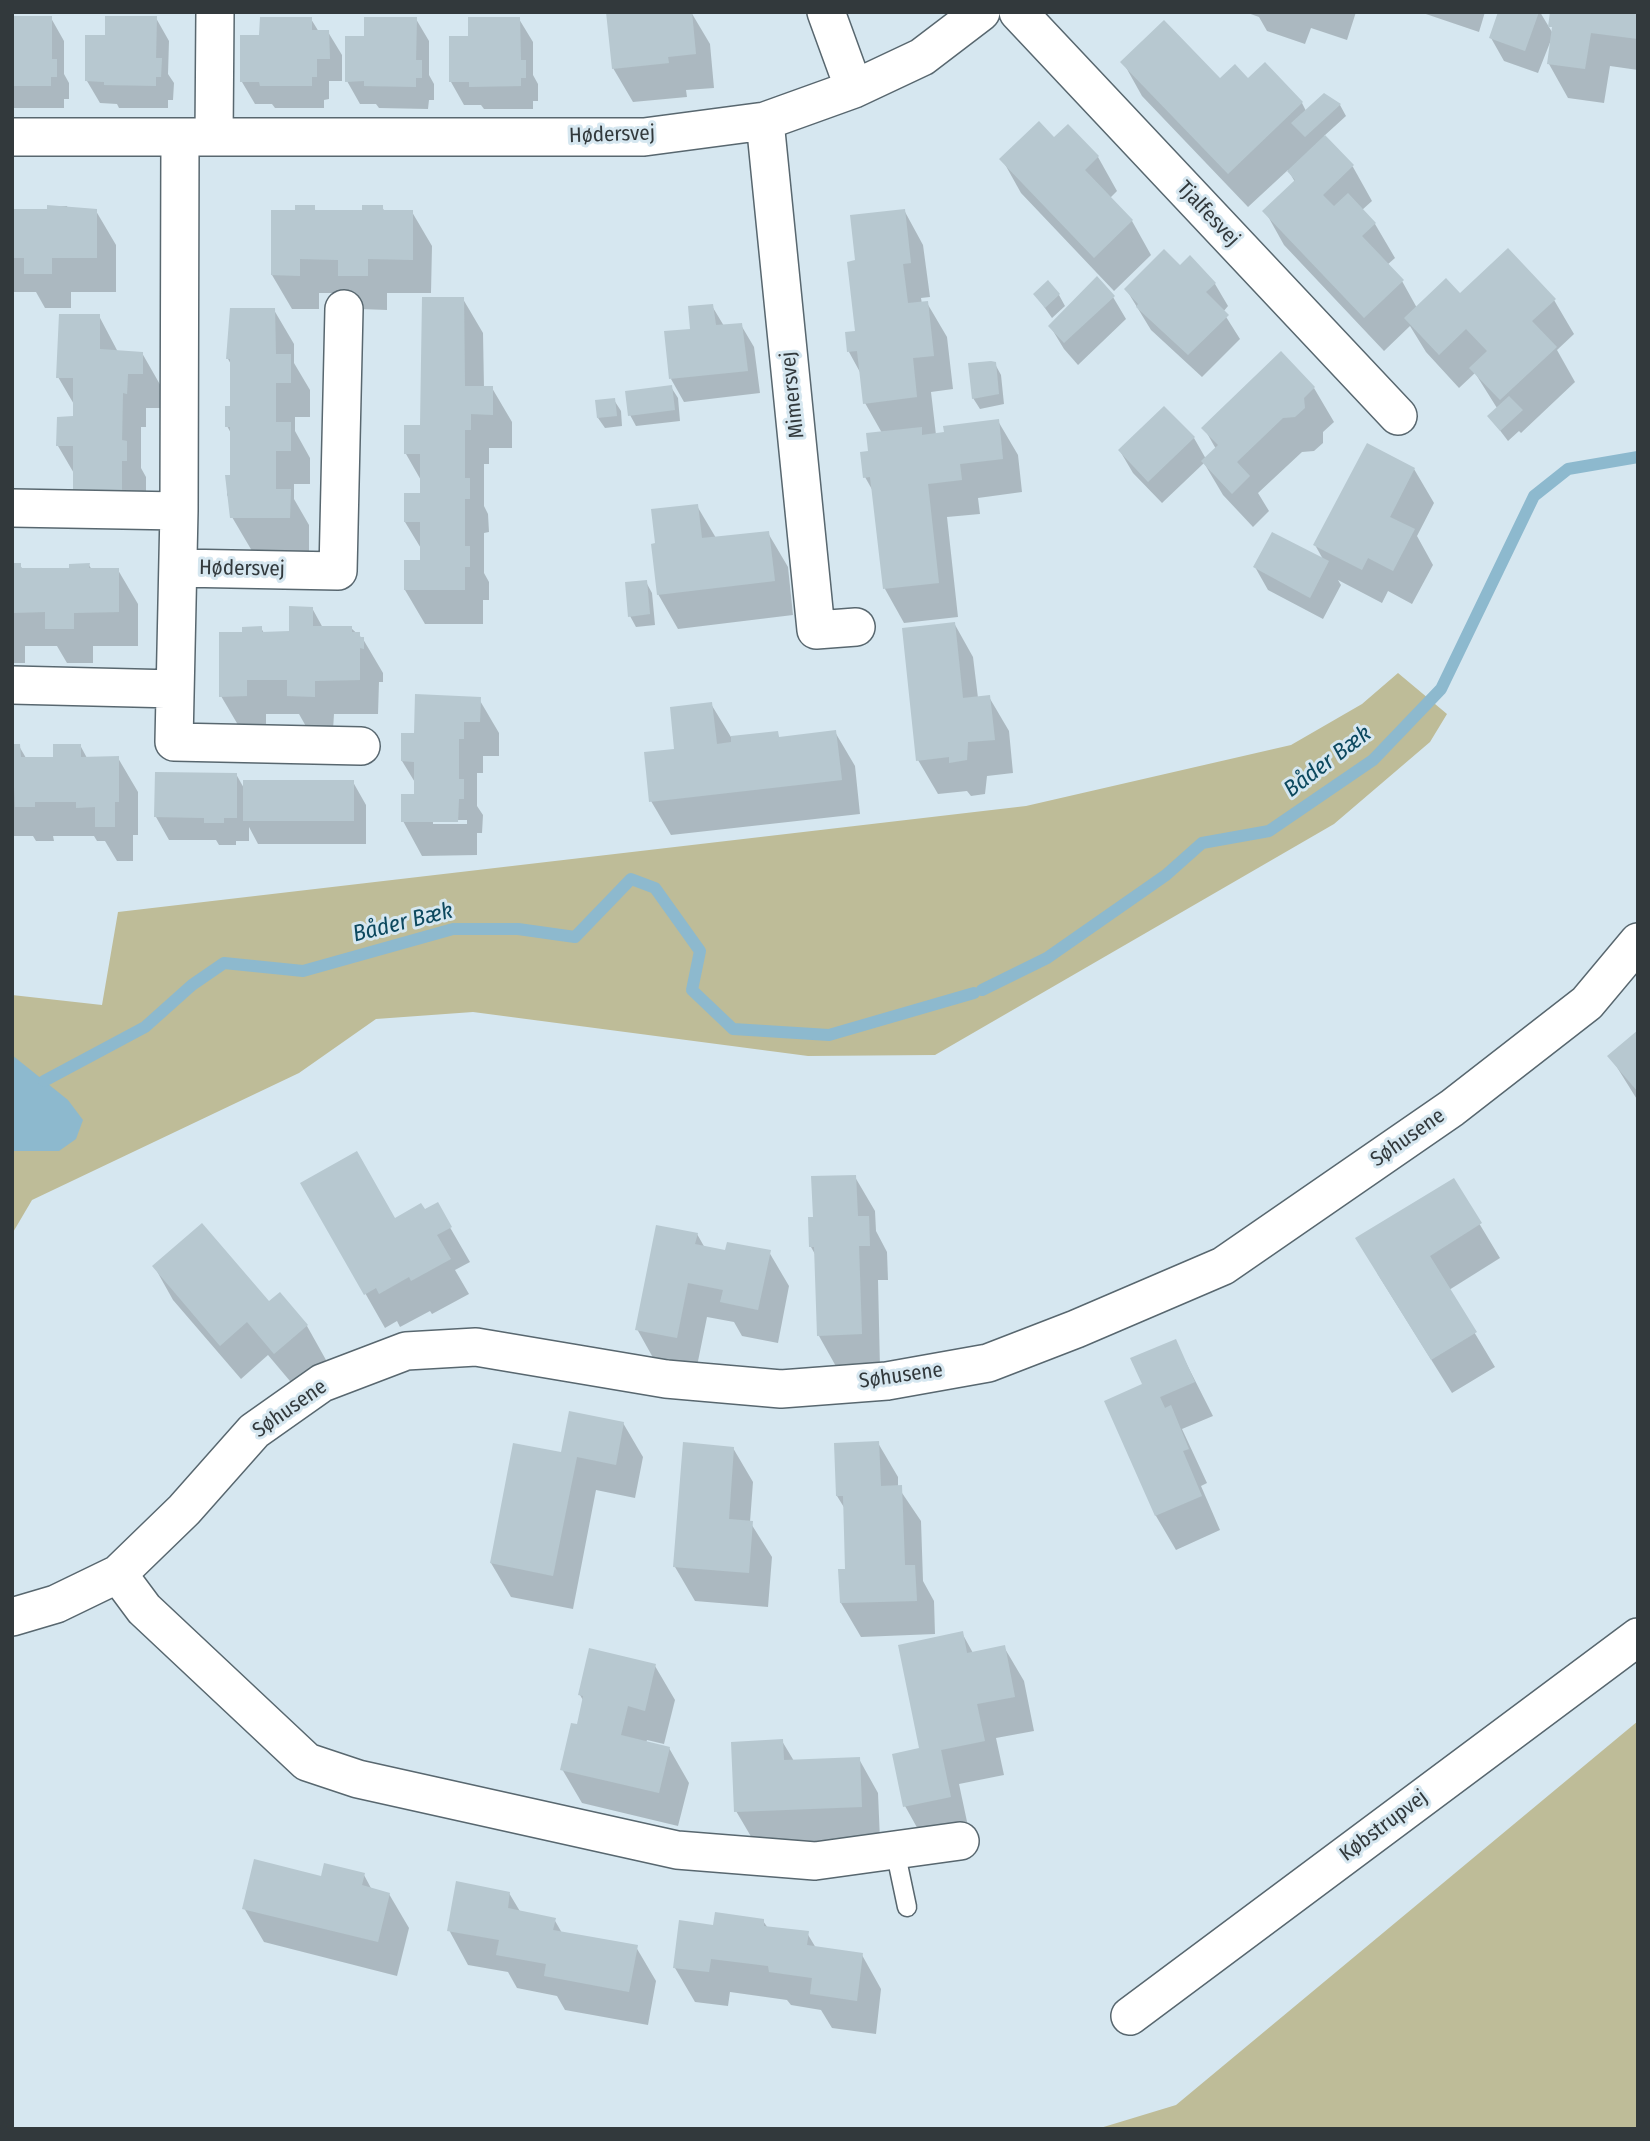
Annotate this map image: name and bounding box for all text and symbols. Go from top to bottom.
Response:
street label: Hødersvej [569,121,655,149]
street label: Tjalfesvej [1171,176,1245,252]
street label: Mimersvej [776,350,810,440]
street label: Hødersvej [199,556,285,582]
water label: Båder Bæk [1279,720,1377,804]
water label: Båder Bæk [350,897,456,949]
street label: Søhusene [1366,1104,1450,1172]
street label: Søhusene [858,1358,944,1394]
street label: Søhusene [248,1375,332,1443]
street label: Købstrupvej [1335,1785,1433,1867]

